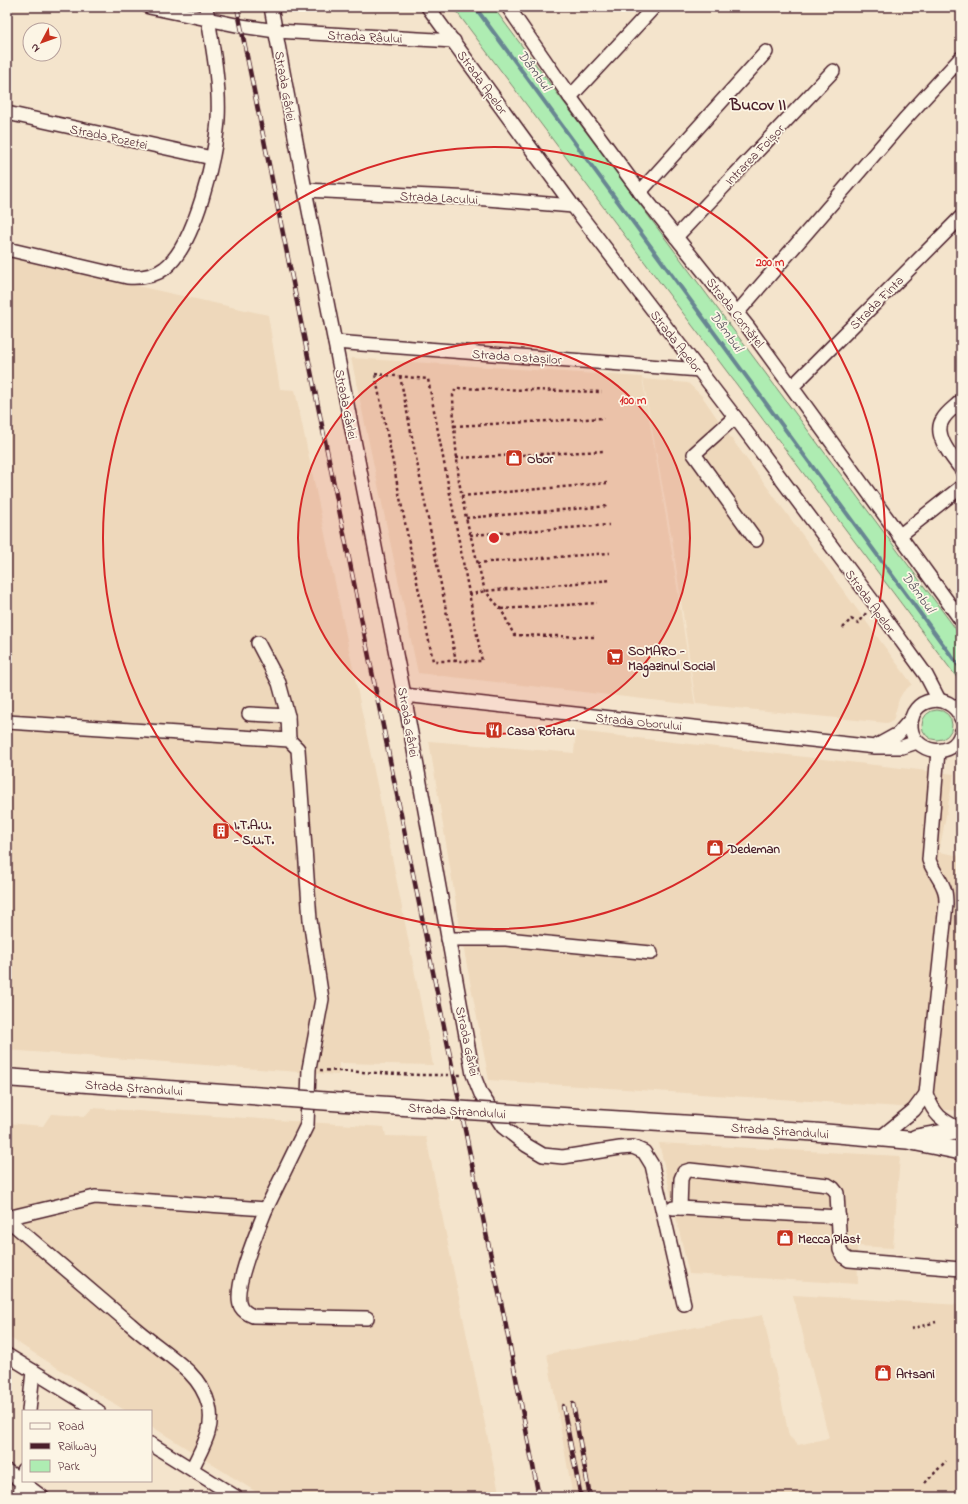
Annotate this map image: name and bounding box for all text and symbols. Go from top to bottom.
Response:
north arrow [22,22,62,62]
street label: Strada Râului [327,26,403,49]
text: N [27,40,44,56]
water label: Dâmbul [512,46,557,97]
street label: Strada Apelor [452,47,512,120]
street label: Strada Gârlei [269,50,300,123]
district label: Bucov II [729,93,786,118]
street label: Intrarea Foișor [721,119,790,190]
street label: Strada Rozetei [68,120,149,155]
street label: Strada Lacului [399,187,478,210]
text: 200 m [755,254,785,272]
street label: Strada Finta [846,272,908,334]
street label: Strada Cornățel [701,274,768,352]
street label: Strada Apelor [645,306,707,378]
water label: Dâmbul [704,307,749,358]
street label: Strada Ostașilor [471,345,563,370]
street label: Strada Gârlei [329,368,362,441]
text: 100 m [620,392,647,410]
shop icon: Obor [504,448,524,468]
place label: Obor [527,450,554,469]
centre of rings [487,531,501,545]
street label: Strada Apelor [840,566,900,639]
water label: Dâmbul [896,568,941,619]
place label: SOMARO - Magazinul Social [628,642,715,678]
supermarket icon: SOMARO - Magazinul Social [605,647,625,667]
street label: Strada Gârlei [392,686,423,759]
street label: Strada Oborului [595,709,683,736]
restaurant icon: Casa Rotaru [484,720,504,740]
place label: Casa Rotaru [507,722,575,741]
place label: I.T.A.U. - S.U.T. [233,816,274,850]
building icon: I.T.A.U. - S.U.T. [211,821,231,841]
shop icon: Dedeman [705,838,725,858]
place label: Dedeman [727,840,781,859]
street label: Strada Gârlei [450,1005,483,1078]
street label: Strada Ștrandului [84,1076,184,1101]
street label: Strada Ștrandului [407,1099,507,1124]
street label: Strada Ștrandului [730,1119,830,1144]
shop icon: Mecca Plast [775,1228,795,1248]
place label: Mecca Plast [798,1230,861,1249]
shop icon: Artsani [873,1363,893,1383]
place label: Artsani [896,1365,935,1384]
legend [22,1410,152,1482]
text: Road [58,1418,84,1436]
text: Railway [58,1438,97,1457]
text: Park [58,1458,80,1476]

